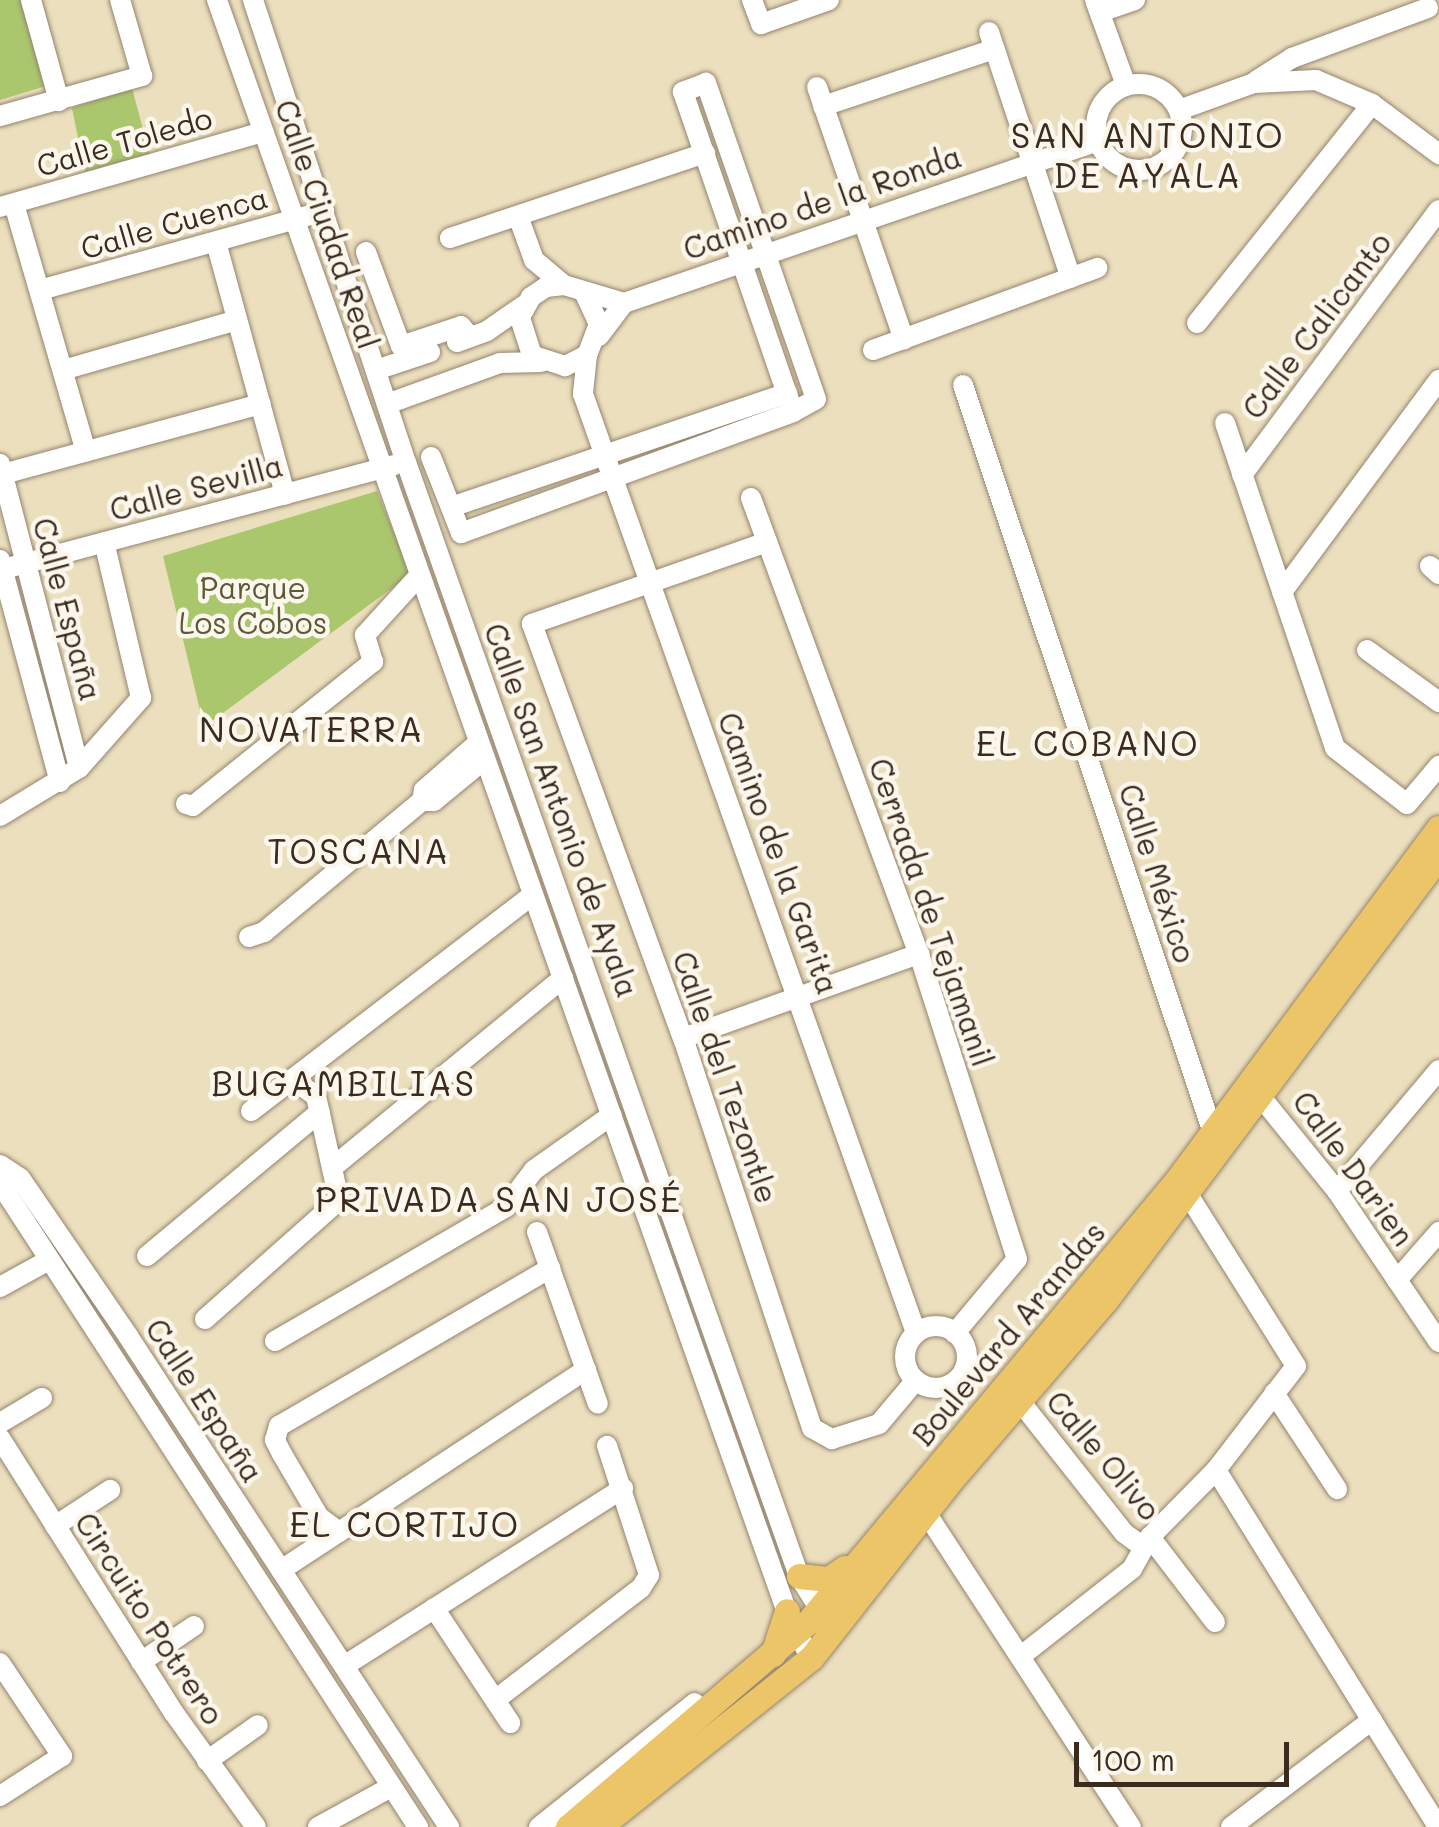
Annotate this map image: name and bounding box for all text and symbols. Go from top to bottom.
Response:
street label: Calle Ciudad Real [269,95,387,353]
street label: Calle Toledo [32,99,216,183]
district label: SAN ANTONIO DE AYALA [1011,113,1285,195]
street label: Camino de la Ronda [678,138,966,266]
street label: Calle Cuenca [76,178,272,266]
street label: Calle Calicanto [1234,225,1398,425]
street label: Calle Sevilla [106,447,286,527]
street label: Calle España [26,514,110,704]
park label: Parque Los Cobos [179,569,327,640]
street label: Calle San Antonio de Ayala [477,618,647,1002]
district label: NOVATERRA [199,707,425,749]
street label: Camino de la Garita [711,707,847,999]
district label: EL COBANO [976,721,1200,763]
street label: Cerrada de Tejamanil [862,753,1002,1071]
street label: Calle México [1112,779,1204,967]
district label: TOSCANA [267,829,451,871]
street label: Calle del Tezontle [666,946,786,1208]
district label: BUGAMBILIAS [211,1061,477,1103]
street label: Calle Darien [1286,1084,1422,1252]
district label: PRIVADA SAN JOSÉ [315,1177,683,1219]
street label: Boulevard Arandas [904,1214,1112,1452]
street label: Calle España [139,1312,271,1488]
street label: Calle Olivo [1040,1383,1168,1527]
district label: EL CORTIJO [289,1502,521,1544]
street label: Circuito Potrero [68,1505,232,1731]
scale bar [1079,1722,1294,1784]
text: 100 m [1091,1739,1175,1779]

